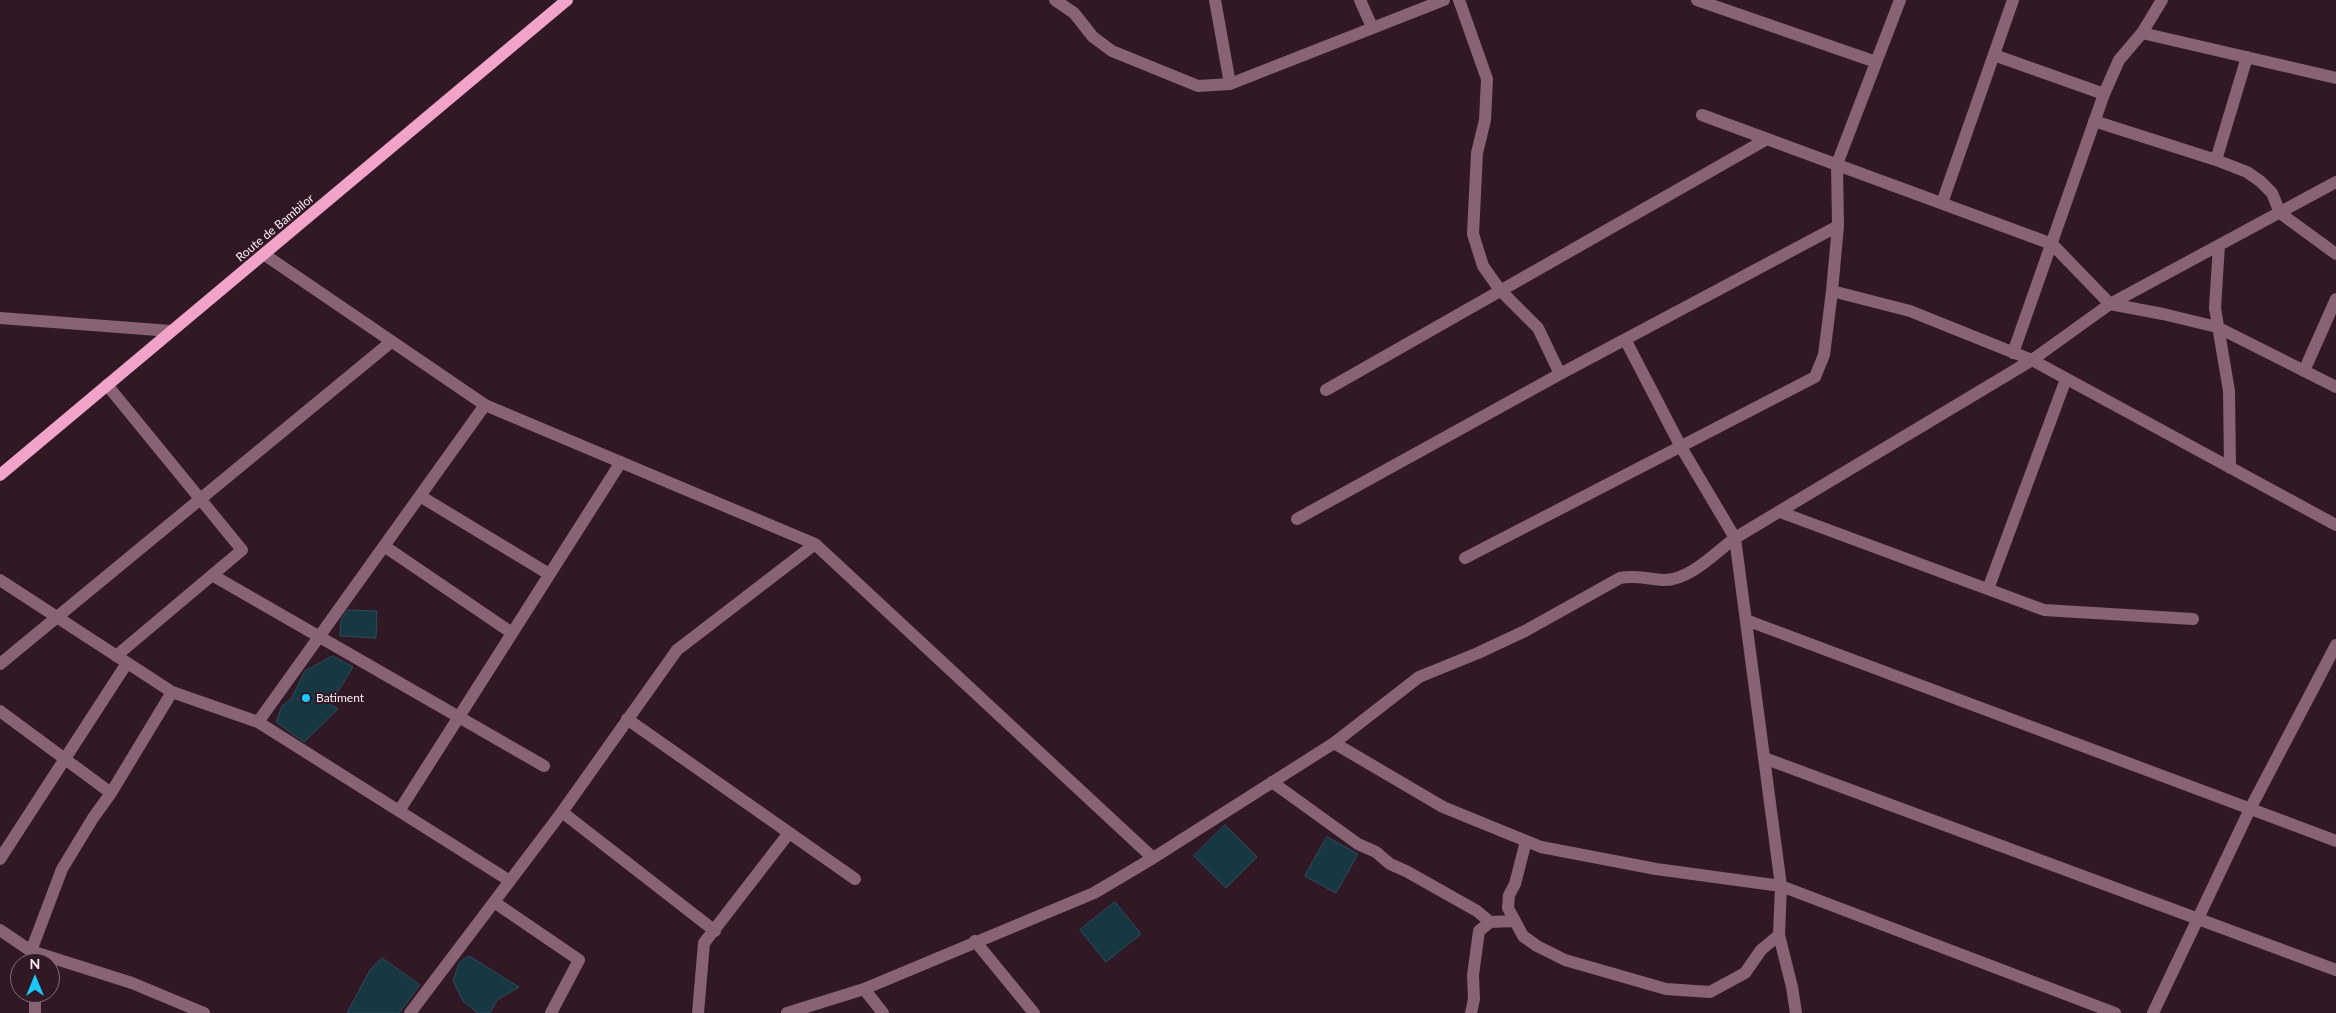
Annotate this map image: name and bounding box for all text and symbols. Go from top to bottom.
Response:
street label: Route de Bambilor [233,191,317,265]
place label: Batiment [316,691,364,705]
marker: Batiment [300,692,312,704]
north arrow [10,953,60,1003]
text: N [30,955,40,972]

